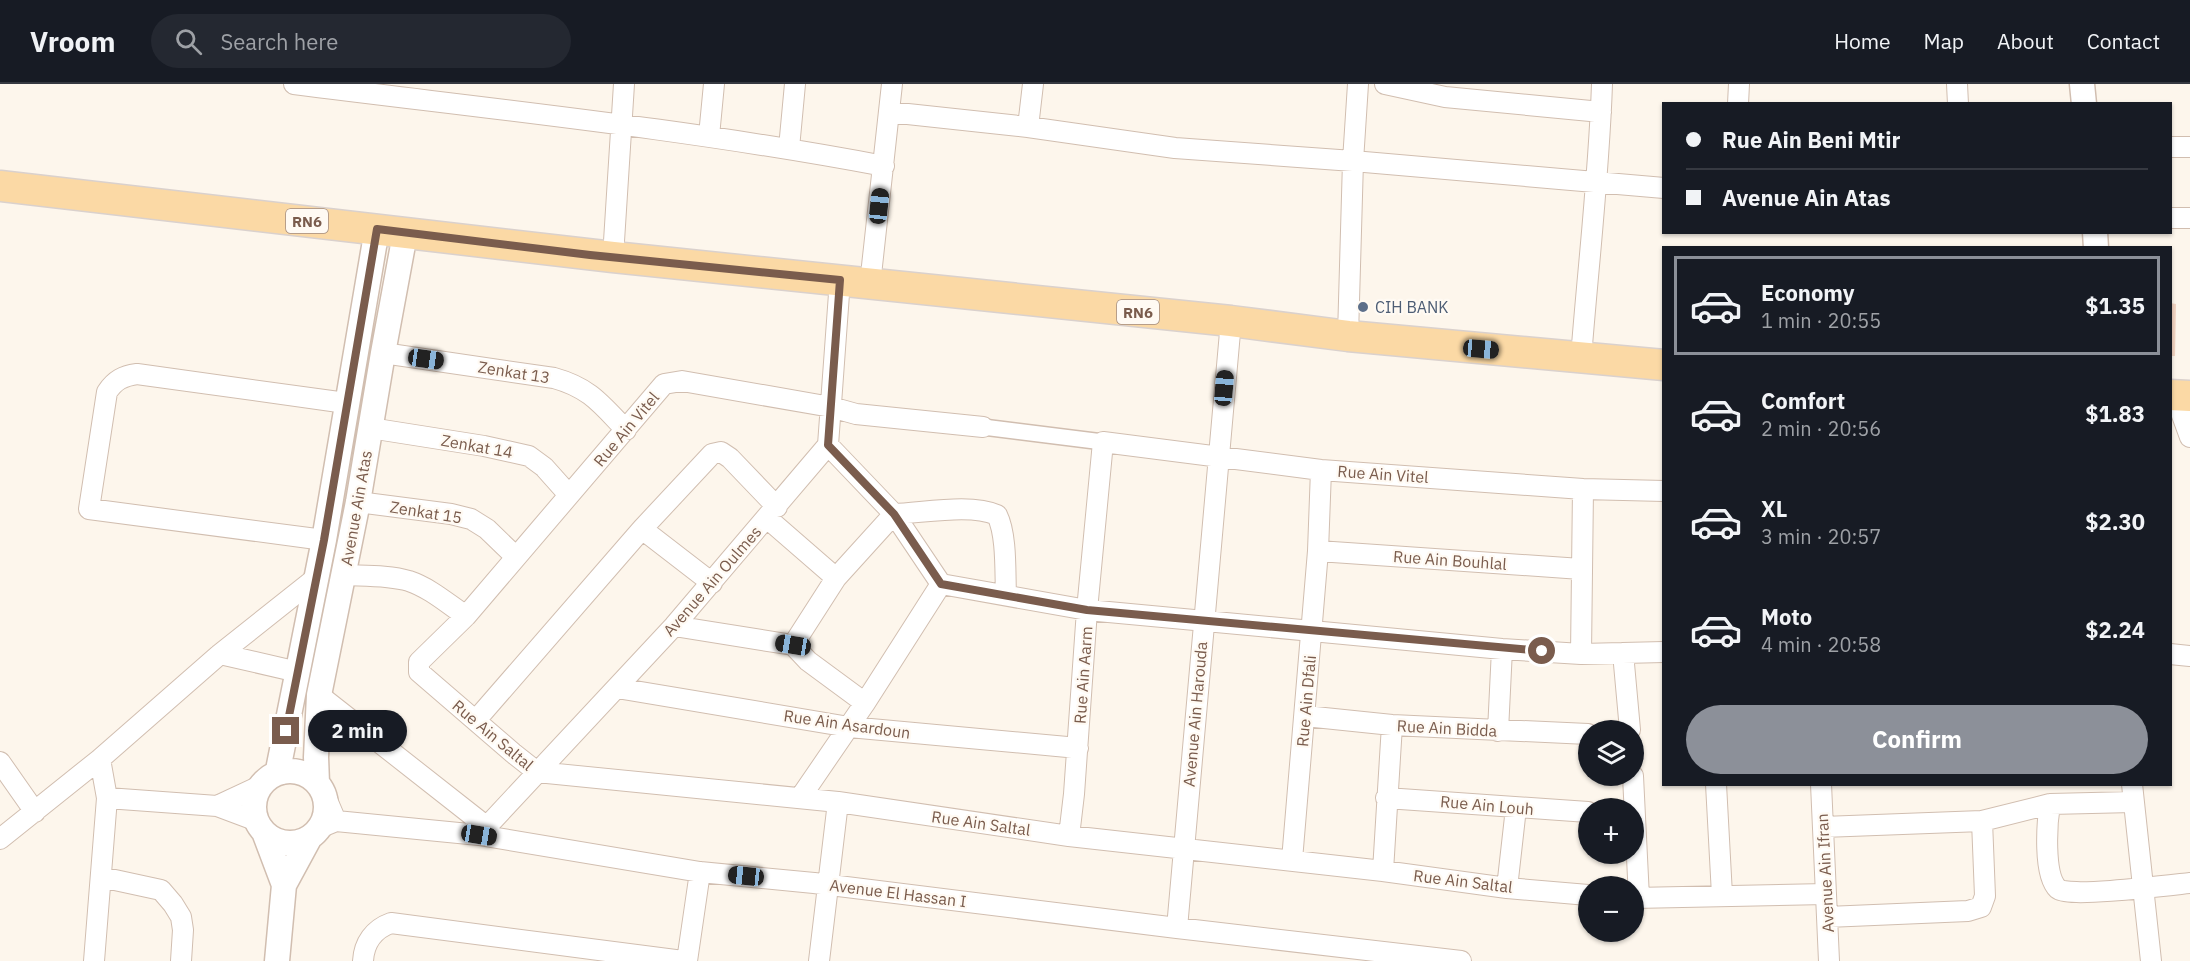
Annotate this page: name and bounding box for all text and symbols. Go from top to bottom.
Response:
search box [151,14,571,68]
text: Vroom [30,23,115,60]
icon: search [172,25,205,58]
text: Search here [220,27,338,56]
text: Home [1834,27,1891,55]
text: Map [1924,27,1964,55]
text: About [1997,27,2054,55]
text: Contact [2087,27,2160,55]
text: Rue Ain Beni Mtir [1722,125,1900,154]
text: Avenue Ain Atas [1722,183,1891,212]
car [868,187,890,225]
road number: RN6 [286,209,328,233]
text: Economy [1761,278,1855,307]
icon: car [1689,279,1743,333]
text: $1.35 [2085,291,2145,320]
place label: CIH BANK [1375,297,1448,317]
road number: RN6 [1117,300,1159,324]
marker: CIH BANK [1356,300,1370,314]
text: 1 min · 20:55 [1761,307,1881,334]
car [1462,338,1500,360]
car [407,348,445,370]
street label: Zenkat 13 [477,356,551,388]
car [1213,369,1235,407]
text: Comfort [1761,386,1845,415]
icon: car [1689,387,1743,441]
street label: Rue Ain Vitel [589,388,663,470]
text: $1.83 [2085,399,2145,428]
text: 2 min · 20:56 [1761,415,1881,442]
street label: Zenkat 14 [440,430,514,462]
street label: Avenue Ain Atas [336,449,376,567]
street label: Rue Ain Vitel [1337,461,1429,487]
text: XL [1761,494,1787,523]
icon: car [1689,495,1743,549]
street label: Zenkat 15 [389,496,463,528]
text: $2.30 [2085,507,2145,536]
street label: Avenue Ain Oulmes [659,522,765,640]
text: 3 min · 20:57 [1761,523,1881,550]
street label: Rue Ain Bouhlal [1393,546,1507,574]
text: Moto [1761,602,1812,631]
icon: car [1689,603,1743,657]
text: $2.24 [2085,615,2145,644]
street label: Rue Ain Aarm [1070,626,1096,724]
text: 4 min · 20:58 [1761,631,1881,658]
car [774,633,812,657]
route start [1528,637,1555,664]
street label: Avenue Ain Harouda [1179,640,1211,788]
street label: Rue Ain Dfali [1292,654,1320,748]
street label: Rue Ain Saltal [448,695,538,775]
street label: Rue Ain Asardoun [782,705,912,743]
button: Confirm [1686,705,2148,774]
callout: 2 min [307,710,406,752]
street label: Rue Ain Bidda [1396,715,1498,741]
route end [272,717,299,744]
text: 2 min [331,717,384,744]
map controls [1578,720,1644,942]
button: layers [1578,720,1644,786]
street label: Rue Ain Louh [1439,791,1535,819]
button: + [1578,798,1644,864]
street label: Rue Ain Saltal [930,806,1032,840]
street label: Avenue Ain Ifran [1812,813,1838,933]
car [460,823,498,847]
car [727,865,765,887]
street label: Rue Ain Saltal [1412,865,1514,897]
street label: Avenue El Hassan I [828,875,968,911]
button: − [1578,876,1644,942]

